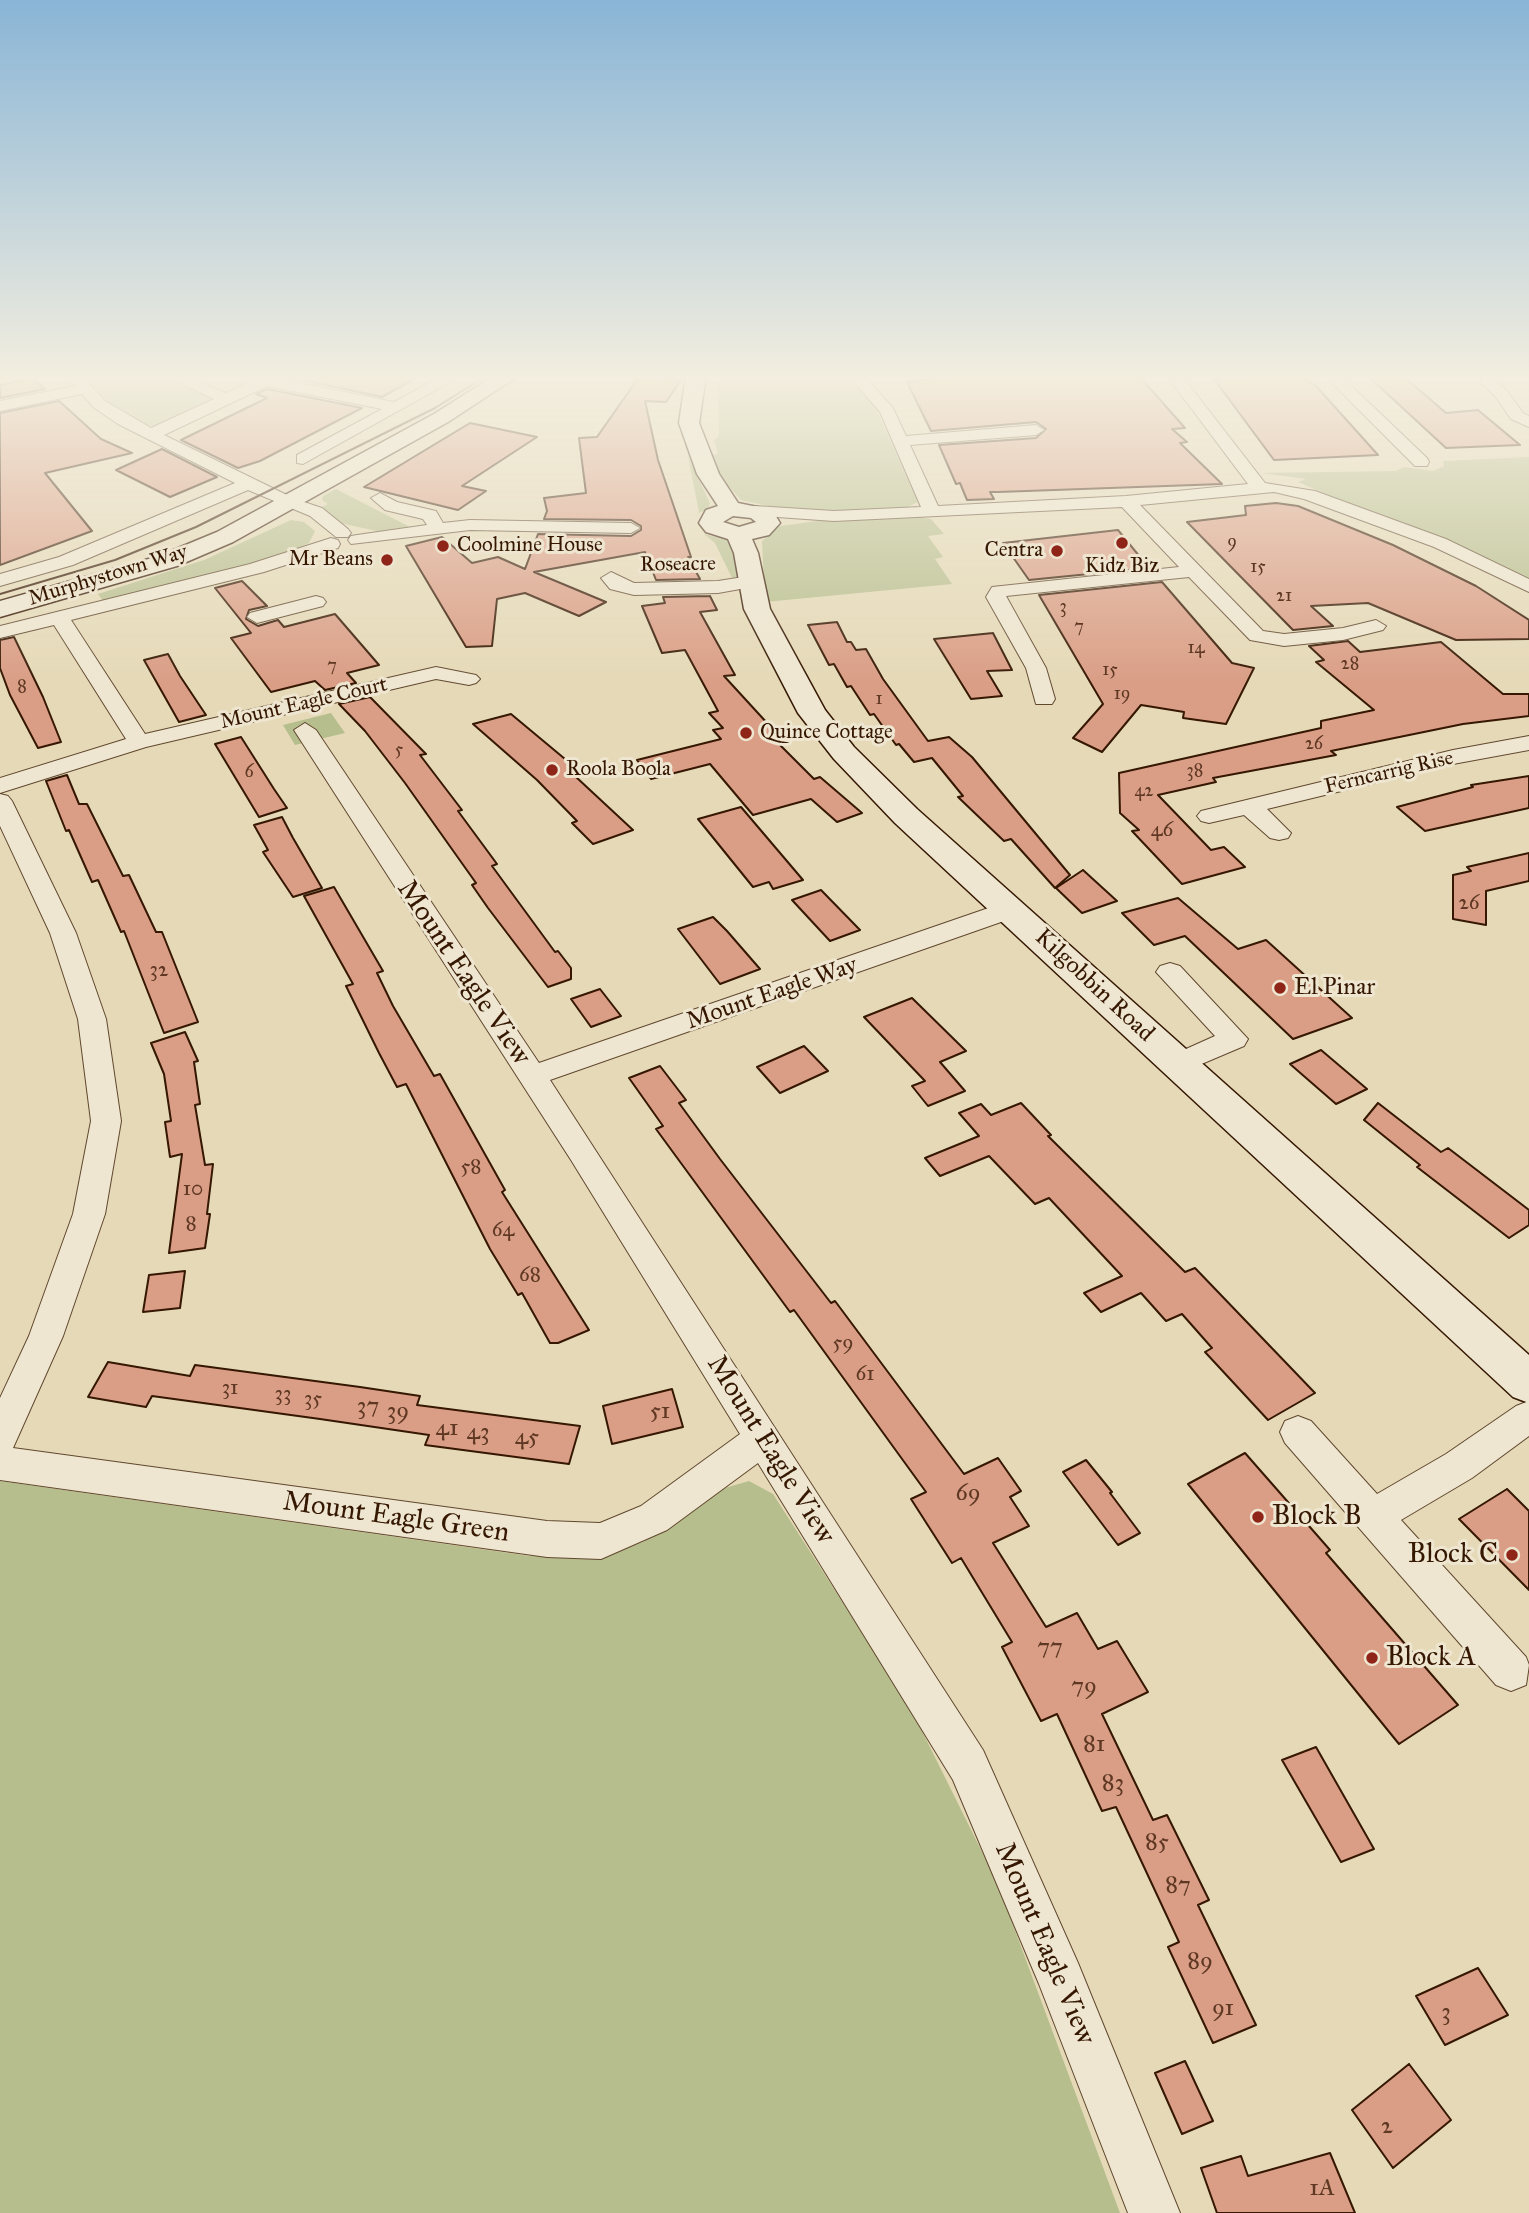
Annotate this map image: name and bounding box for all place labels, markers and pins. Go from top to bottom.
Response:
place label: Coolmine House [457,533,603,559]
marker: Kidz Biz [1114,535,1130,551]
marker: Coolmine House [435,538,451,554]
place label: Centra [984,538,1043,564]
marker: Centra [1049,543,1065,559]
place label: Mr Beans [288,547,373,573]
marker: Mr Beans [379,552,395,568]
place label: Kidz Biz [1085,554,1159,580]
place label: Quince Cottage [760,720,893,746]
marker: Quince Cottage [738,725,754,741]
place label: Roola Boola [566,757,671,783]
marker: Roola Boola [544,762,560,778]
place label: El Pinar [1294,974,1375,1002]
marker: El Pinar [1272,980,1288,996]
place label: Block B [1272,1500,1362,1534]
marker: Block B [1250,1509,1266,1525]
place label: Block C [1408,1538,1498,1572]
marker: Block C [1504,1547,1520,1563]
place label: Block A [1386,1641,1476,1675]
marker: Block A [1364,1650,1380,1666]

